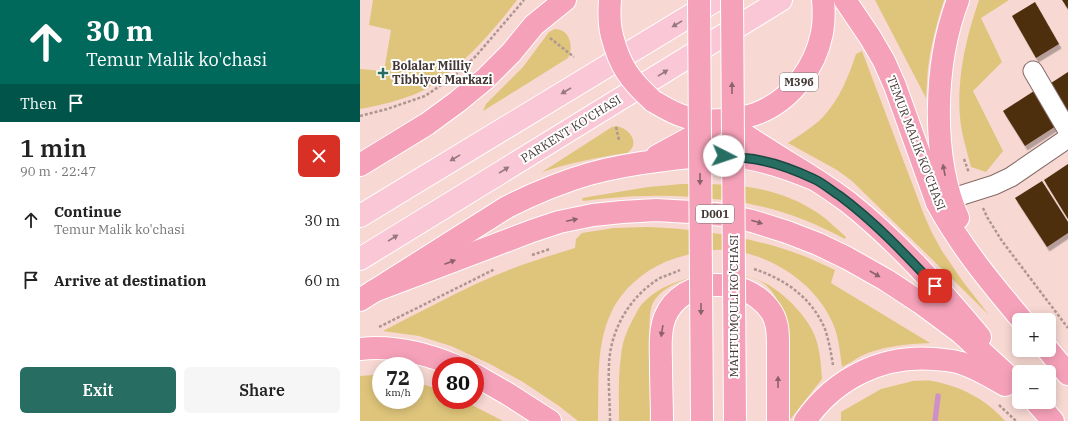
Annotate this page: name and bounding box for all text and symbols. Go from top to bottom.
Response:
text: 30 m [86,12,153,49]
icon: ahead [20,16,72,68]
one-way arrow [671,20,683,27]
text: Temur Malik ko'chasi [86,48,267,71]
place label: Bolalar Milliy Tibbiyot Markazi [392,58,492,87]
marker: Bolalar Milliy Tibbiyot Markazi [377,67,389,79]
one-way arrow [658,69,668,77]
road number: M39б [780,73,818,91]
street label: TEMUR MALIK KO'CHASI [884,73,949,212]
one-way arrow [729,81,735,94]
one-way arrow [561,87,571,95]
icon: arrive [65,92,87,114]
street label: PARKENT KO'CHASI [518,92,624,166]
text: Then [20,94,57,113]
text: 1 min [20,132,87,164]
button: close [298,135,340,177]
position arrow [703,135,745,177]
one-way arrow [449,155,461,162]
text: 90 m · 22:47 [20,163,96,180]
one-way arrow [941,164,947,176]
one-way arrow [498,167,510,174]
one-way arrow [697,173,703,186]
text: Continue [54,202,121,221]
road number: D001 [696,205,734,223]
icon: ahead [20,209,42,231]
text: 30 m [304,211,340,230]
one-way arrow [566,216,578,222]
one-way arrow [751,219,763,225]
text: Temur Malik ko'chasi [54,221,185,238]
one-way arrow [387,235,399,242]
street label: MAHTUMQULI KO'CHASI [726,235,741,377]
one-way arrow [444,259,456,265]
icon: arrive [20,269,42,291]
pin [918,269,952,303]
one-way arrow [869,270,881,277]
text: Arrive at destination [54,271,206,290]
text: 60 m [304,271,340,290]
icon: arrive [924,275,946,297]
one-way arrow [698,303,704,316]
map controls [1012,313,1056,409]
button: + [1012,313,1056,357]
one-way arrow [659,325,665,337]
speed limit sign: 80 [432,357,484,409]
text: 72 [386,364,410,391]
button: − [1012,365,1056,409]
button: Exit [20,367,176,413]
button: Share [184,367,340,413]
one-way arrow [775,375,781,388]
text: km/h [385,386,411,399]

